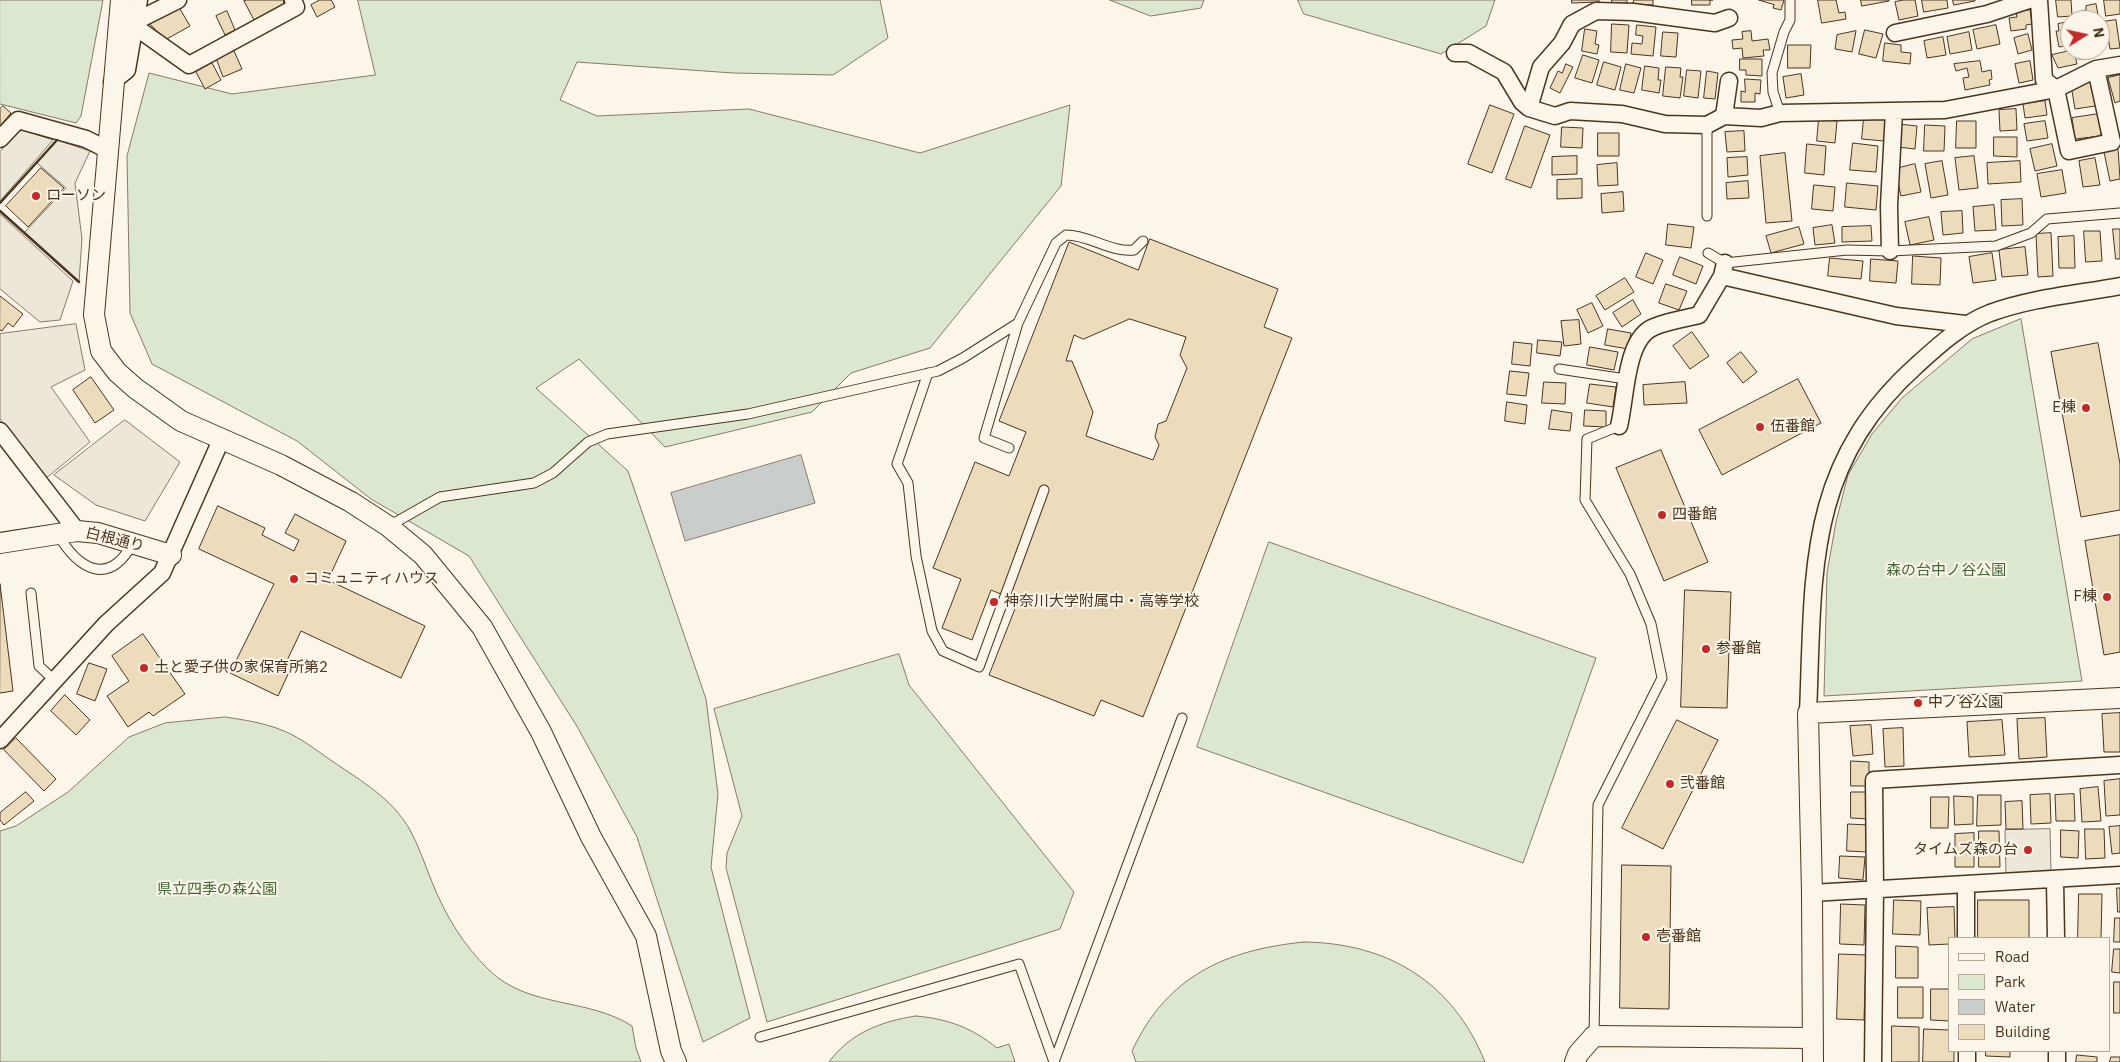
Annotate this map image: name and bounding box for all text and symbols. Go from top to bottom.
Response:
north arrow [2060,10,2110,60]
text: N [2089,26,2109,39]
place label: ローソン [46,187,106,205]
marker: ローソン [30,190,42,202]
place label: E棟 [2052,399,2076,417]
marker: E棟 [2080,402,2092,414]
place label: 伍番館 [1770,418,1815,436]
marker: 伍番館 [1754,421,1766,433]
place label: 四番館 [1672,506,1717,524]
marker: 四番館 [1656,509,1668,521]
street label: 白根通り [84,524,146,556]
park label: 森の台中ノ谷公園 [1886,562,2006,580]
place label: コミュニティハウス [304,570,439,588]
marker: コミュニティハウス [288,573,300,585]
place label: F棟 [2074,588,2097,606]
marker: F棟 [2101,591,2113,603]
place label: 神奈川大学附属中・高等学校 [1004,593,1199,611]
marker: 神奈川大学附属中・高等学校 [988,596,1000,608]
place label: 参番館 [1716,640,1761,658]
marker: 参番館 [1700,643,1712,655]
place label: 土と愛子供の家保育所第2 [154,659,328,677]
marker: 土と愛子供の家保育所第2 [138,662,150,674]
place label: 中ノ谷公園 [1928,694,2003,712]
marker: 中ノ谷公園 [1912,697,1924,709]
place label: 弐番館 [1680,775,1725,793]
marker: 弐番館 [1664,778,1676,790]
place label: タイムズ森の台 [1913,841,2018,859]
marker: タイムズ森の台 [2022,844,2034,856]
park label: 県立四季の森公園 [157,881,277,899]
place label: 壱番館 [1656,928,1701,946]
marker: 壱番館 [1640,931,1652,943]
legend [1948,937,2110,1052]
text: Road [1995,947,2030,966]
text: Park [1995,972,2025,991]
text: Water [1995,997,2035,1016]
text: Building [1995,1022,2050,1041]

